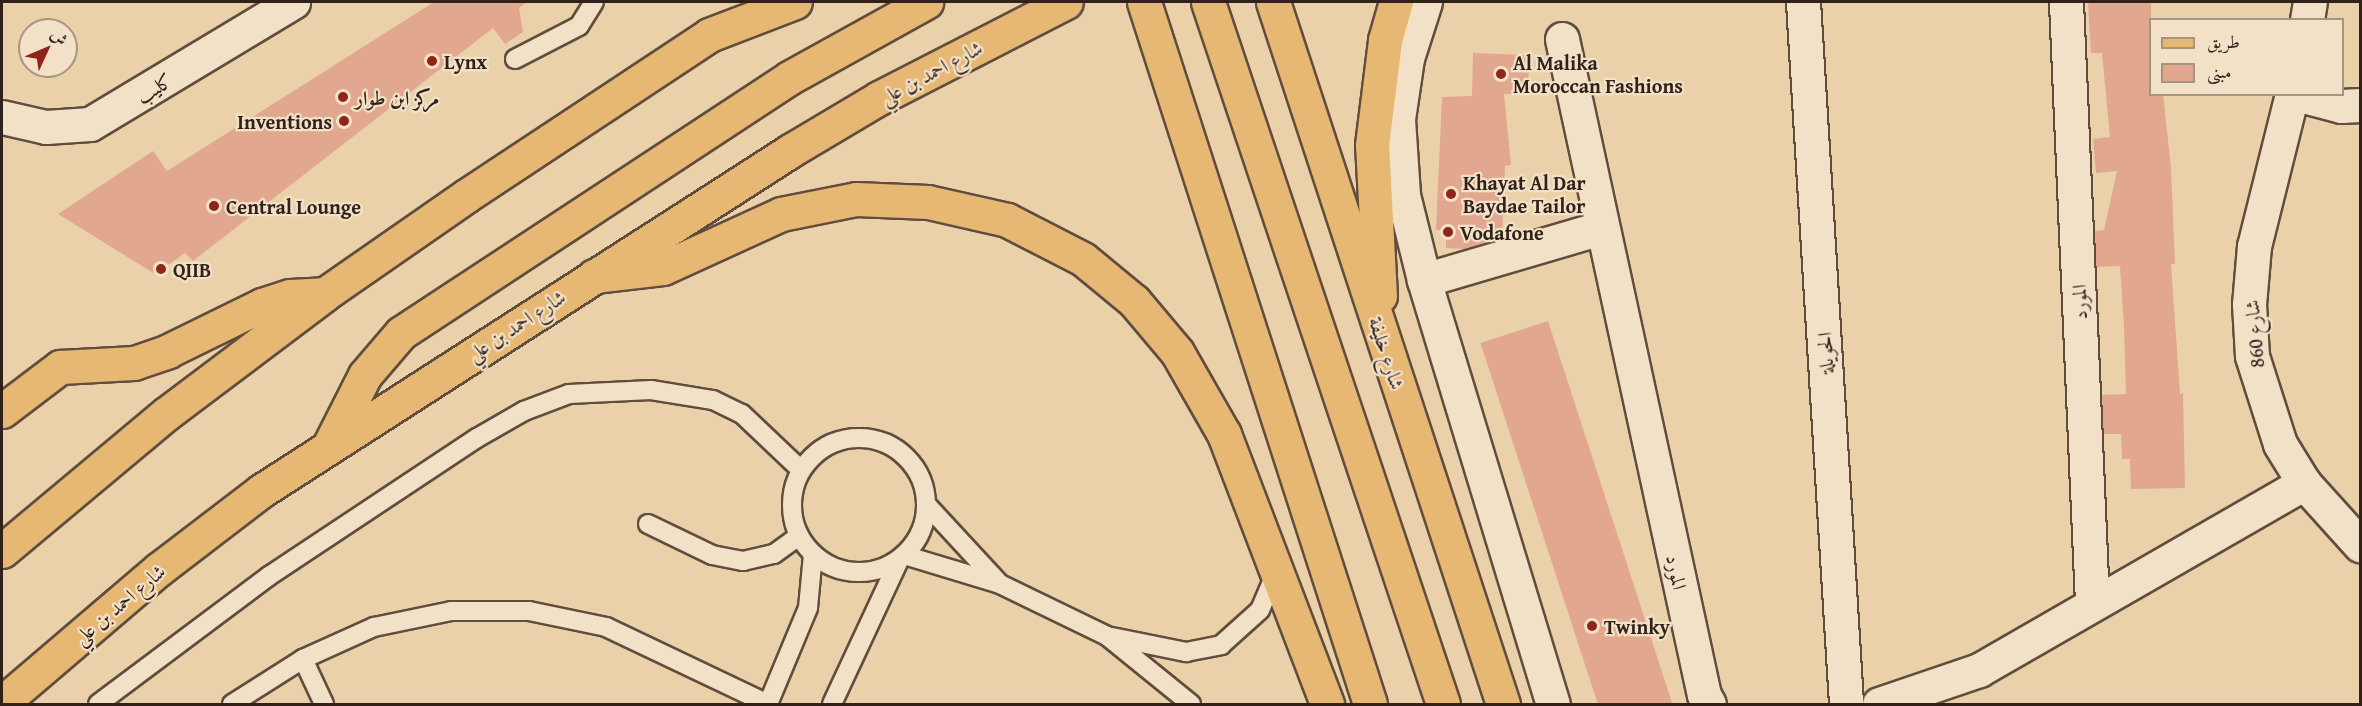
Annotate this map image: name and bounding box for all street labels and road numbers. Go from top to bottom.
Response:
street label: شارع احمد بن علي [876,35,986,109]
street label: كليب [131,68,177,108]
street label: شارع احمد بن علي [462,284,570,366]
street label: المورد [2066,284,2092,320]
street label: شارع 860 [2239,299,2269,369]
street label: شارع خليفة [1364,314,1410,392]
street label: الحويلة [1812,331,1838,375]
street label: المورد [1662,552,1692,592]
street label: شارع احمد بن علي [68,559,170,649]

